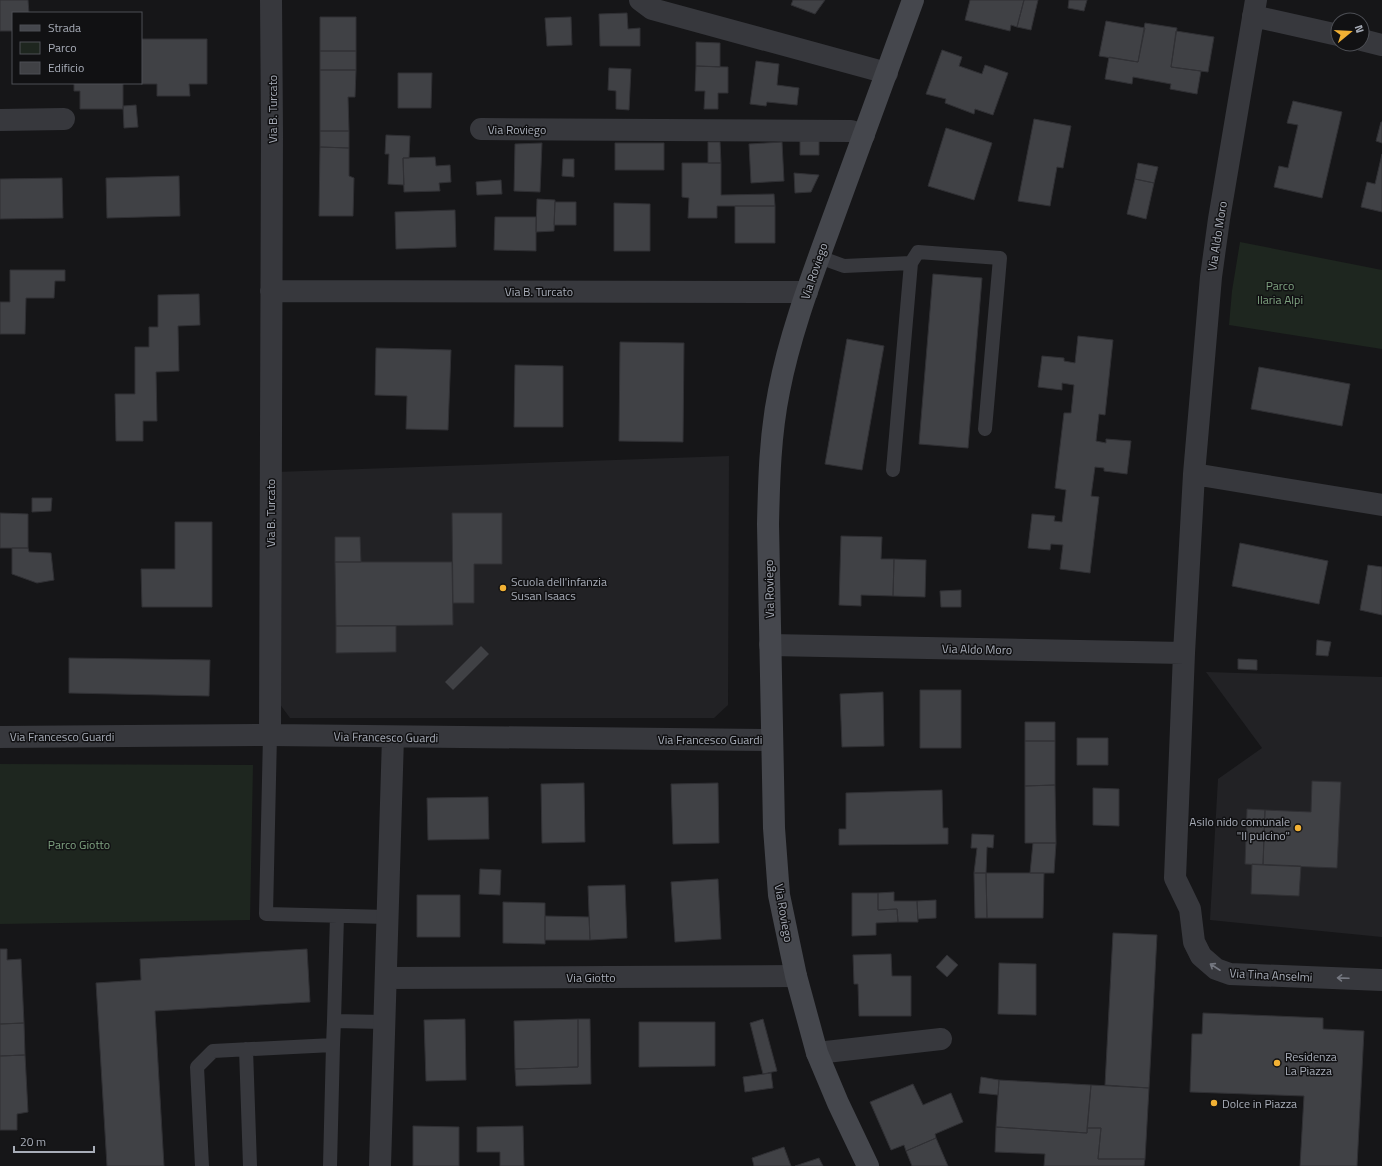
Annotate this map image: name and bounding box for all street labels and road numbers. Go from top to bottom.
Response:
street label: Via B. Turcato [263,75,282,143]
street label: Via Roviego [488,120,546,139]
street label: Via Aldo Moro [1202,200,1232,272]
street label: Via Roviego [795,240,833,302]
street label: Via B. Turcato [505,282,573,301]
street label: Via B. Turcato [261,479,280,547]
street label: Via Roviego [759,559,779,619]
street label: Via Aldo Moro [942,639,1012,659]
street label: Via Francesco Guardi [10,727,114,746]
street label: Via Francesco Guardi [334,727,438,747]
street label: Via Francesco Guardi [658,730,762,749]
street label: Via Roviego [770,882,798,944]
street label: Via Tina Anselmi [1229,963,1313,987]
street label: Via Giotto [566,968,616,987]

